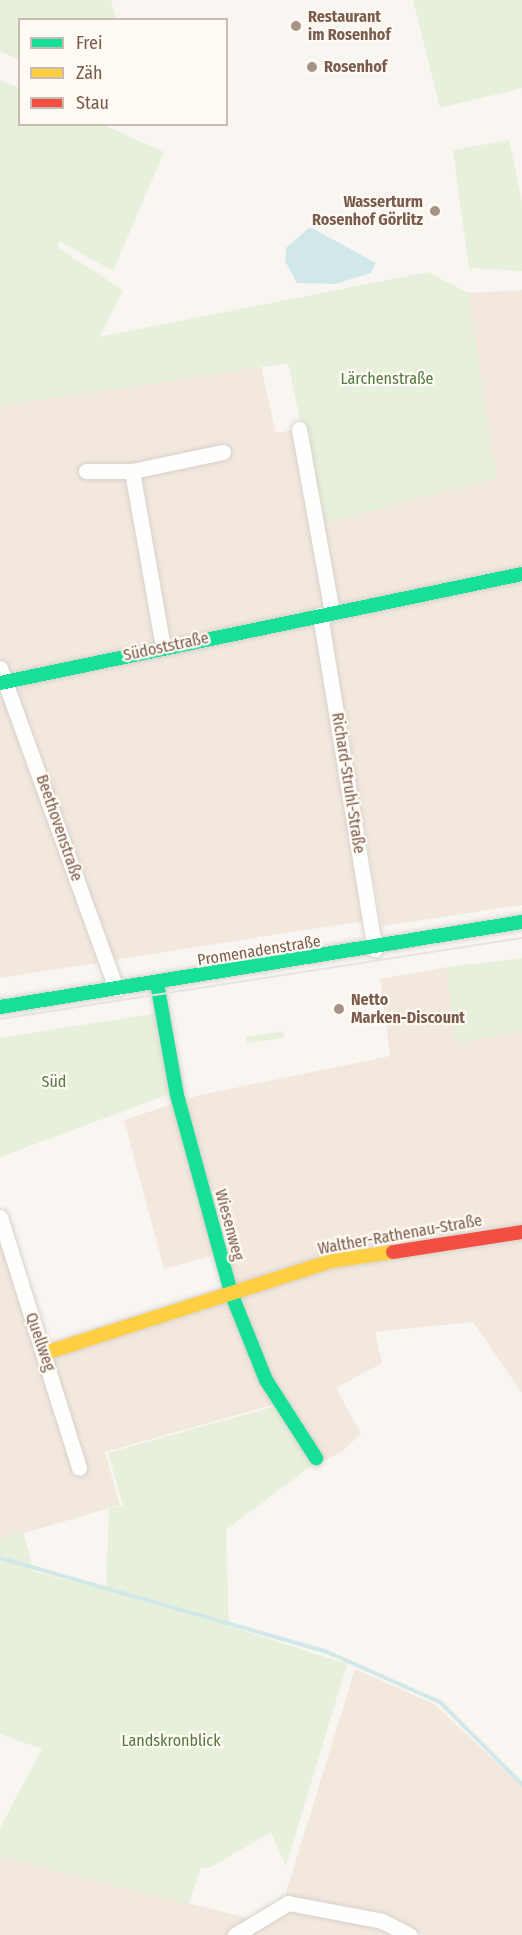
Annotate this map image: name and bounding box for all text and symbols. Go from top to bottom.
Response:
place label: Restaurant im Rosenhof [308,7,391,45]
legend [18,18,228,126]
marker: Restaurant im Rosenhof [289,19,303,33]
text: Frei [76,32,102,54]
place label: Rosenhof [324,57,387,77]
marker: Rosenhof [305,60,319,74]
text: Zäh [76,62,103,84]
text: Stau [76,92,109,114]
place label: Wasserturm Rosenhof Görlitz [312,192,423,230]
marker: Wasserturm Rosenhof Görlitz [428,204,442,218]
park label: Lärchenstraße [340,369,434,389]
street label: Südoststraße [122,629,210,665]
street label: Richard-Struhl-Straße [327,711,369,855]
street label: Beethovenstraße [32,772,86,884]
street label: Promenadenstraße [196,932,322,970]
place label: Netto Marken-Discount [351,990,465,1028]
marker: Netto Marken-Discount [332,1002,346,1016]
park label: Süd [42,1072,66,1092]
street label: Wiesenweg [210,1187,248,1263]
street label: Walther-Rathenau-Straße [316,1211,484,1259]
street label: Quellweg [21,1310,59,1374]
park label: Landskronblick [121,1731,221,1751]

